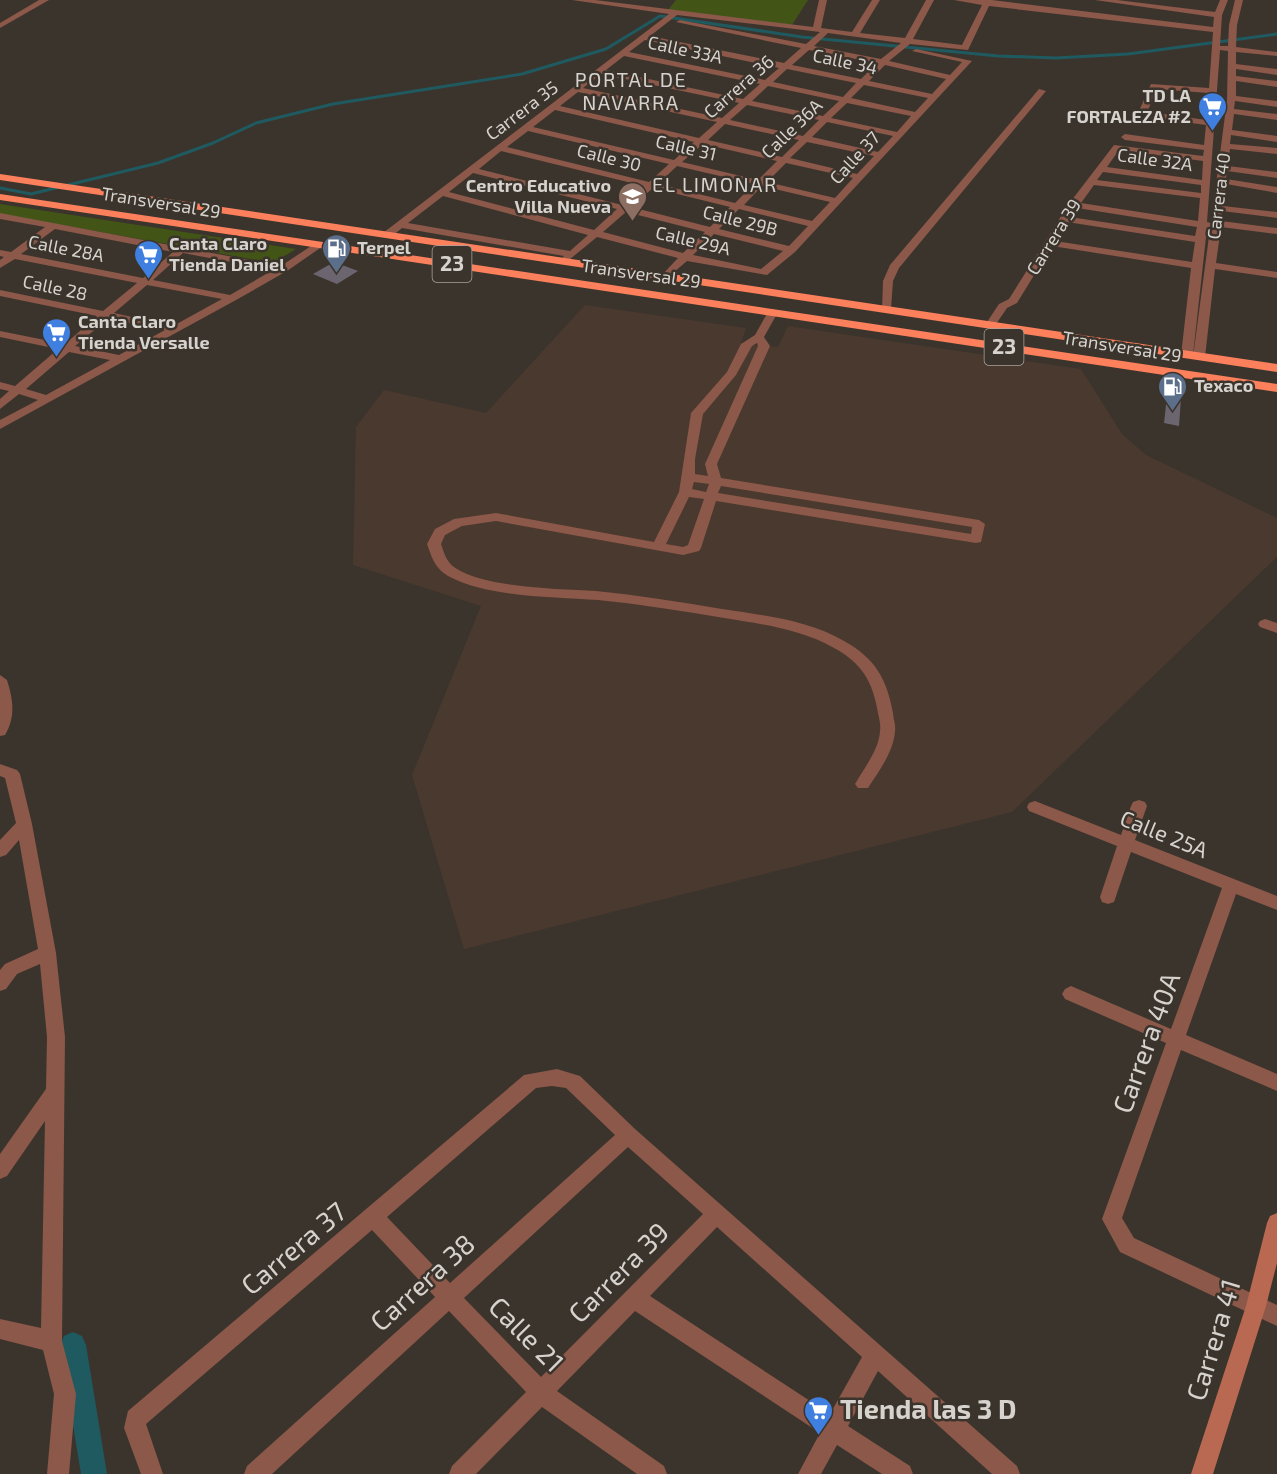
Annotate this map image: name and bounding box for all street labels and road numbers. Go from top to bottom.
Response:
street label: Calle 33A [646,30,725,68]
street label: Calle 34 [811,43,880,79]
street label: Carrera 36 [699,50,778,123]
street label: Carrera 35 [481,76,562,144]
street label: Calle 36A [756,93,827,163]
street label: Calle 37 [824,127,884,188]
street label: Calle 31 [654,129,719,165]
street label: Calle 30 [575,138,644,176]
street label: Calle 32A [1116,143,1195,175]
street label: Carrera 40 [1202,151,1234,240]
street label: Transversal 29 [100,182,222,222]
street label: Carrera 39 [1021,194,1085,279]
street label: Calle 29B [701,200,780,240]
street label: Calle 29A [654,221,734,259]
street label: Calle 28A [26,230,107,266]
road number: 23 [432,246,472,282]
street label: Transversal 29 [580,254,702,292]
street label: Calle 28 [21,269,90,305]
street label: Transversal 29 [1061,326,1183,366]
road number: 23 [984,329,1024,365]
street label: Calle 25A [1117,804,1212,863]
street label: Carrera 40A [1105,967,1185,1117]
street label: Carrera 37 [234,1195,351,1300]
street label: Carrera 39 [561,1215,674,1328]
street label: Carrera 38 [363,1226,480,1337]
street label: Carrera 41 [1179,1275,1246,1404]
street label: Calle 21 [483,1289,572,1378]

